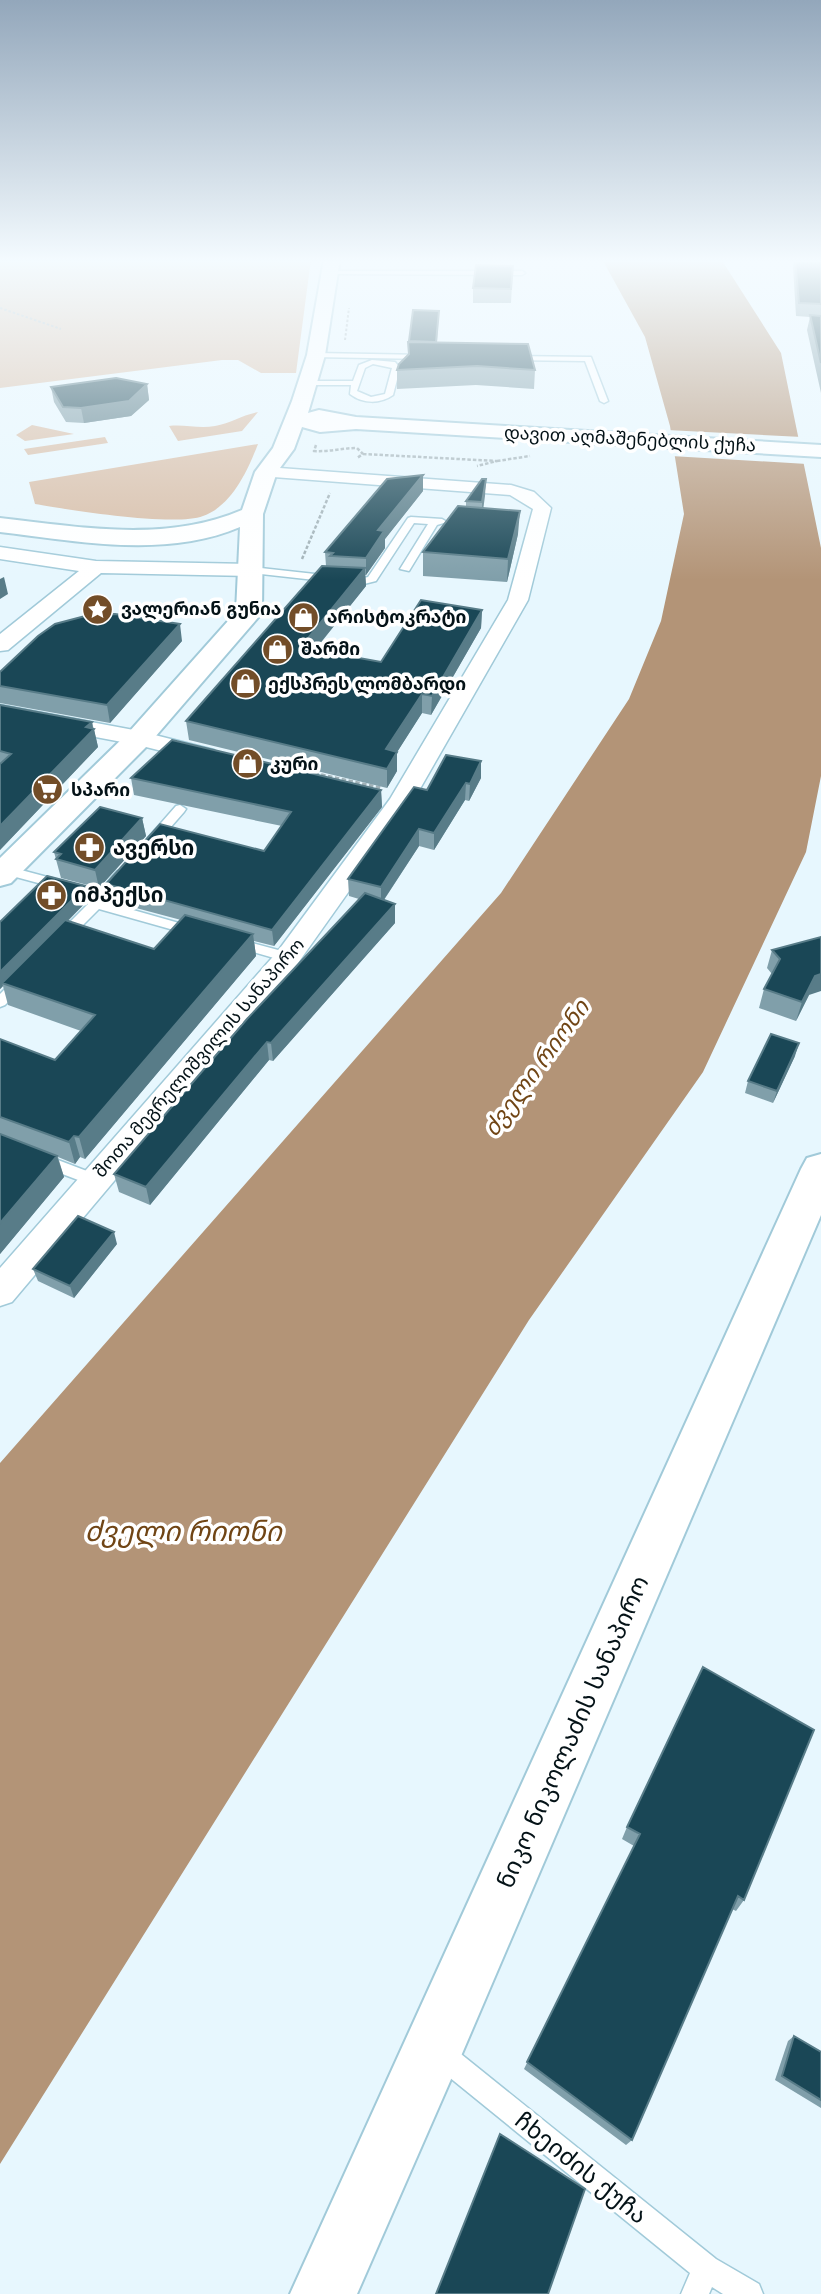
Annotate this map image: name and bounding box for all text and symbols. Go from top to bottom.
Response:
street label: დავით აღმაშენებლის ქუჩა [503,420,757,457]
place icon: ვალერიან გუნია [81,592,115,626]
place label: ვალერიან გუნია [121,597,281,620]
shop icon: არისტოკრატი [287,600,321,634]
place label: არისტოკრატი [327,605,466,628]
shop icon: შარმი [261,632,295,666]
place label: შარმი [301,637,360,660]
shop icon: ექსპრეს ლომბარდი [228,667,262,701]
place label: ექსპრეს ლომბარდი [268,672,466,695]
shop icon: კური [230,747,264,781]
place label: კური [270,752,319,775]
supermarket icon: სპარი [31,773,65,807]
place label: სპარი [71,778,130,801]
pharmacy icon: ავერსი [73,831,107,865]
place label: ავერსი [113,834,194,860]
pharmacy icon: იმპექსი [34,878,68,912]
place label: იმპექსი [74,881,163,907]
street label: შოთა მეგრელიშვილის სანაპირო [88,933,309,1182]
water label: ძველი რიონი [476,993,595,1142]
water label: ძველი რიონი [84,1513,283,1548]
street label: ნიკო ნიკოლაძის სანაპირო [490,1571,655,1892]
street label: ჩხეიძის ქუჩა [509,2105,654,2230]

